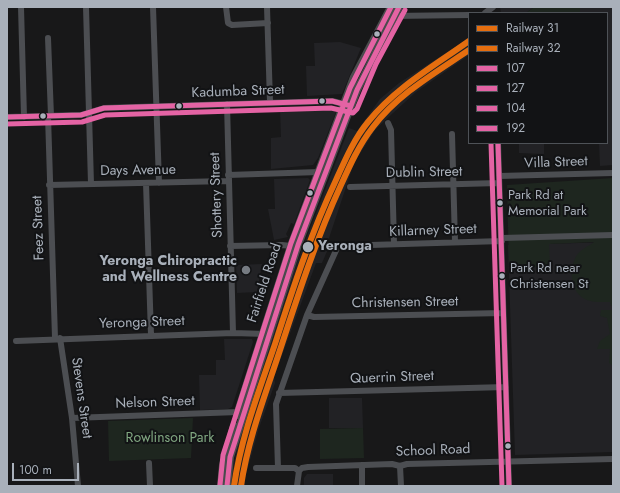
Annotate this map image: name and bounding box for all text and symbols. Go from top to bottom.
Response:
legend [468,12,608,144]
text: Railway 31 [506,19,559,37]
unlabelled marker [372,29,382,39]
text: Railway 32 [506,39,561,57]
text: 107 [506,59,525,77]
text: 127 [506,79,525,97]
street label: Kadumba Street [191,82,285,102]
unlabelled marker [317,96,327,106]
text: 104 [506,99,526,117]
unlabelled marker [174,101,184,111]
unlabelled marker [38,111,48,121]
text: 192 [506,119,525,137]
street label: Shottery Street [207,152,227,238]
street label: Villa Street [524,153,588,173]
street label: Days Avenue [100,162,176,180]
street label: Dublin Street [386,164,462,182]
unlabelled marker [305,188,315,198]
place label: Park Rd at Memorial Park [508,188,587,219]
street label: Feez Street [29,195,49,261]
marker: Park Rd at Memorial Park [495,198,505,208]
street label: Killarney Street [389,221,477,241]
place label: Yeronga [318,239,372,255]
marker: Yeronga [301,240,315,254]
street label: Fairfield Road [244,241,286,325]
place label: Yeronga Chiropractic and Wellness Centre [99,254,237,286]
place label: Park Rd near Christensen St [510,261,588,292]
marker: Yeronga Chiropractic and Wellness Centre [240,264,252,276]
marker: Park Rd near Christensen St [497,271,507,281]
street label: Christensen Street [351,294,459,312]
street label: Yeronga Street [99,313,185,333]
street label: Stevens Street [67,356,95,440]
street label: Querrin Street [350,368,434,388]
street label: Nelson Street [115,393,195,413]
park label: Rowlinson Park [126,431,214,447]
street label: School Road [395,441,471,461]
unlabelled marker [503,441,513,451]
scale bar [14,455,81,481]
text: 100 m [19,461,52,479]

